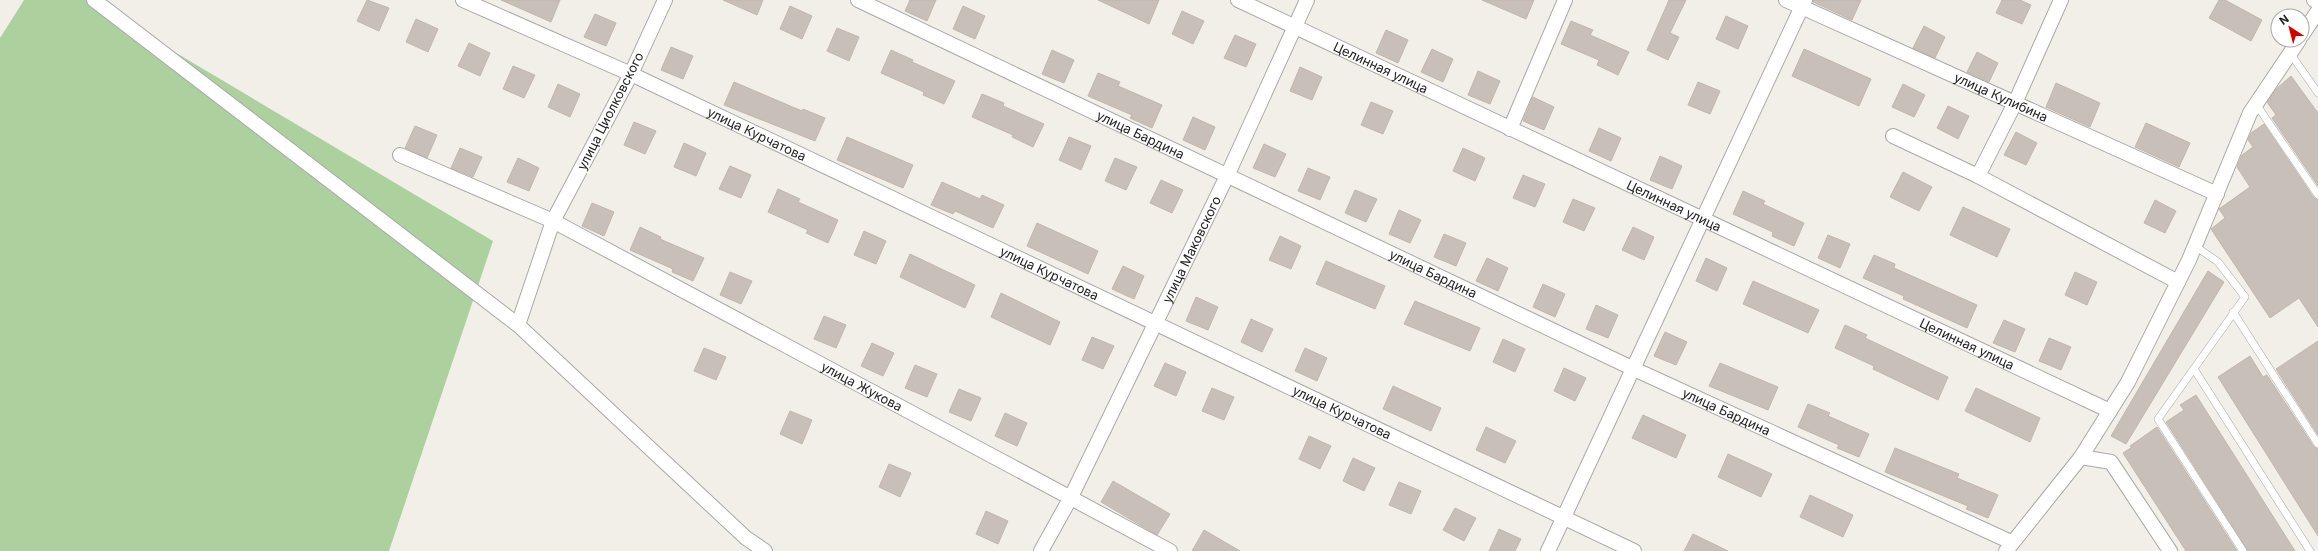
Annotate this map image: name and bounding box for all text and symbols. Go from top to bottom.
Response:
north arrow [2270,8,2310,48]
text: N [2277,12,2292,28]
street label: Целинная улица [1331,38,1431,96]
street label: улица Циолковского [573,49,647,173]
street label: улица Кулибина [1952,69,2051,125]
street label: улица Курчатова [705,104,809,164]
street label: улица Бардина [1094,107,1187,162]
street label: Целинная улица [1624,176,1724,235]
street label: улица Маковского [1159,193,1224,306]
street label: улица Курчатова [998,243,1101,303]
street label: улица Бардина [1387,246,1480,301]
street label: Целинная улица [1917,315,2017,373]
street label: улица Жукова [819,358,905,414]
street label: улица Курчатова [1290,382,1394,442]
street label: улица Бардина [1680,384,1773,439]

